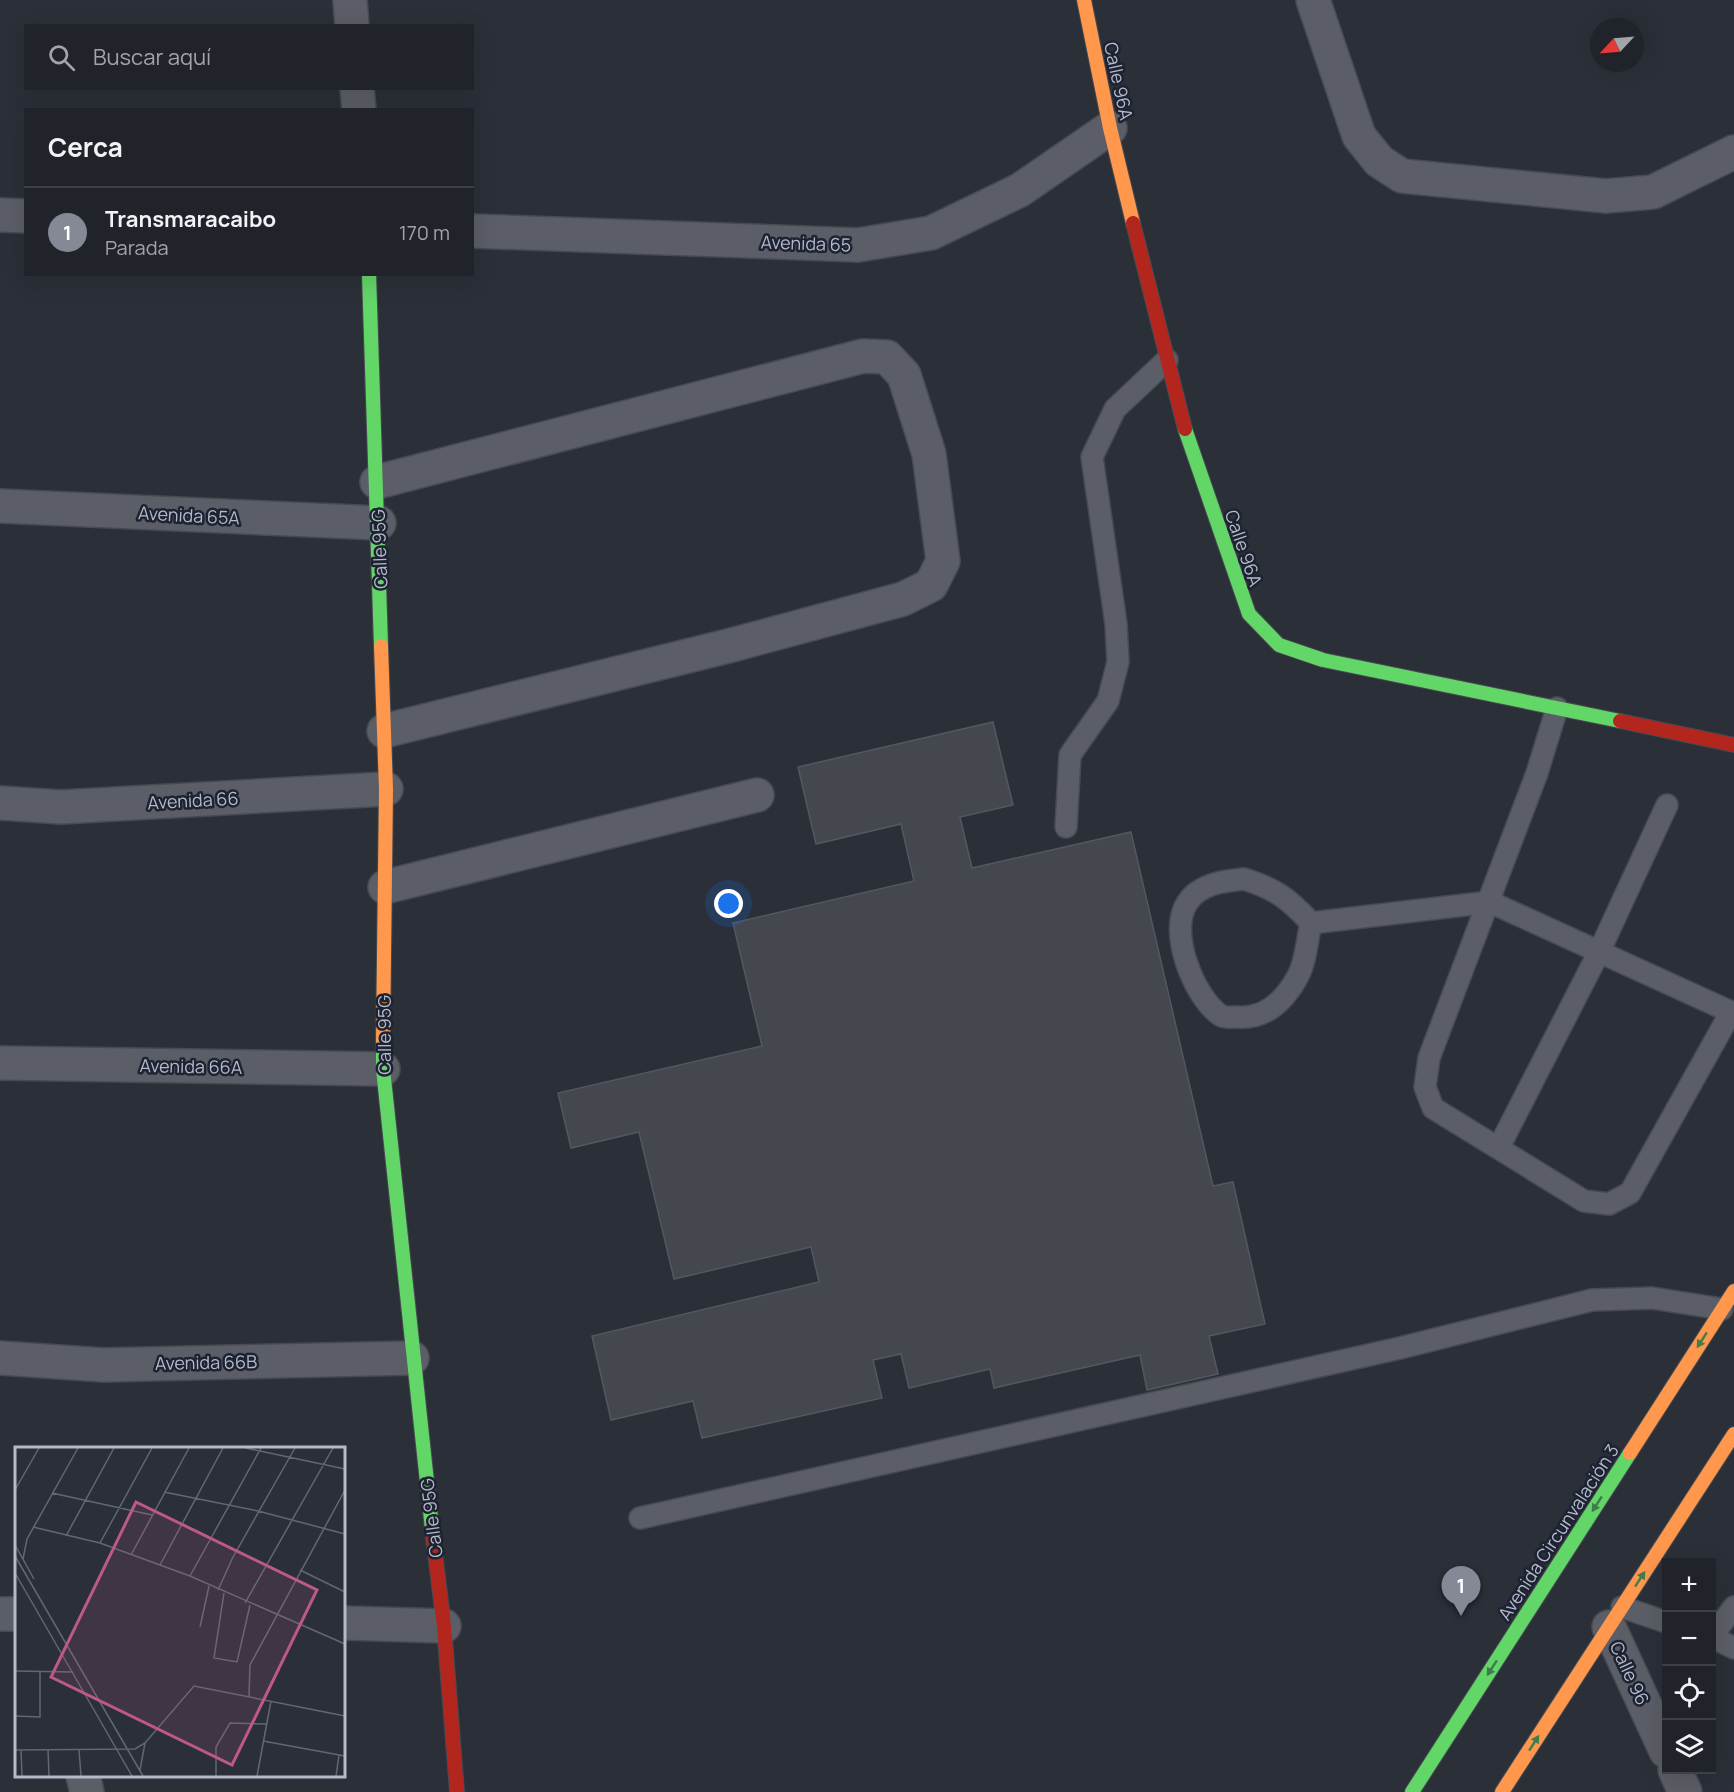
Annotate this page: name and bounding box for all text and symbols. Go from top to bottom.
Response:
north arrow [1590,18,1644,72]
search box [24,24,474,90]
street label: Calle 96A [1099,40,1139,123]
icon: search [45,41,78,74]
text: Buscar aquí [93,42,211,72]
text: Cerca [48,129,123,165]
text: Transmaracaibo [105,204,276,234]
text: 1 [63,219,72,246]
text: 170 m [399,219,450,246]
street label: Avenida 65 [760,229,852,257]
text: Parada [105,234,169,261]
street label: Avenida 65A [138,500,241,530]
street label: Calle 96A [1220,507,1268,590]
street label: Calle 95G [366,508,392,589]
street label: Avenida 66 [147,786,239,814]
your location [714,889,743,918]
street label: Calle 95G [372,995,396,1075]
street label: Avenida 66A [139,1053,243,1079]
one-way arrow [1697,1332,1708,1348]
street label: Avenida 66B [155,1349,257,1375]
street label: Avenida Circunvalación 3 [1492,1439,1624,1625]
inset map [15,1447,345,1777]
street label: Calle 95G [414,1477,448,1559]
one-way arrow [1592,1496,1603,1512]
map controls [1662,1558,1716,1774]
button: + [1662,1558,1716,1612]
pin: 1 [1442,1566,1480,1616]
one-way arrow [1634,1571,1645,1587]
button: − [1662,1612,1716,1666]
street label: Calle 96 [1605,1637,1655,1709]
one-way arrow [1486,1660,1497,1676]
button: locate [1662,1666,1716,1720]
button: layers [1662,1720,1716,1774]
one-way arrow [1529,1735,1540,1751]

